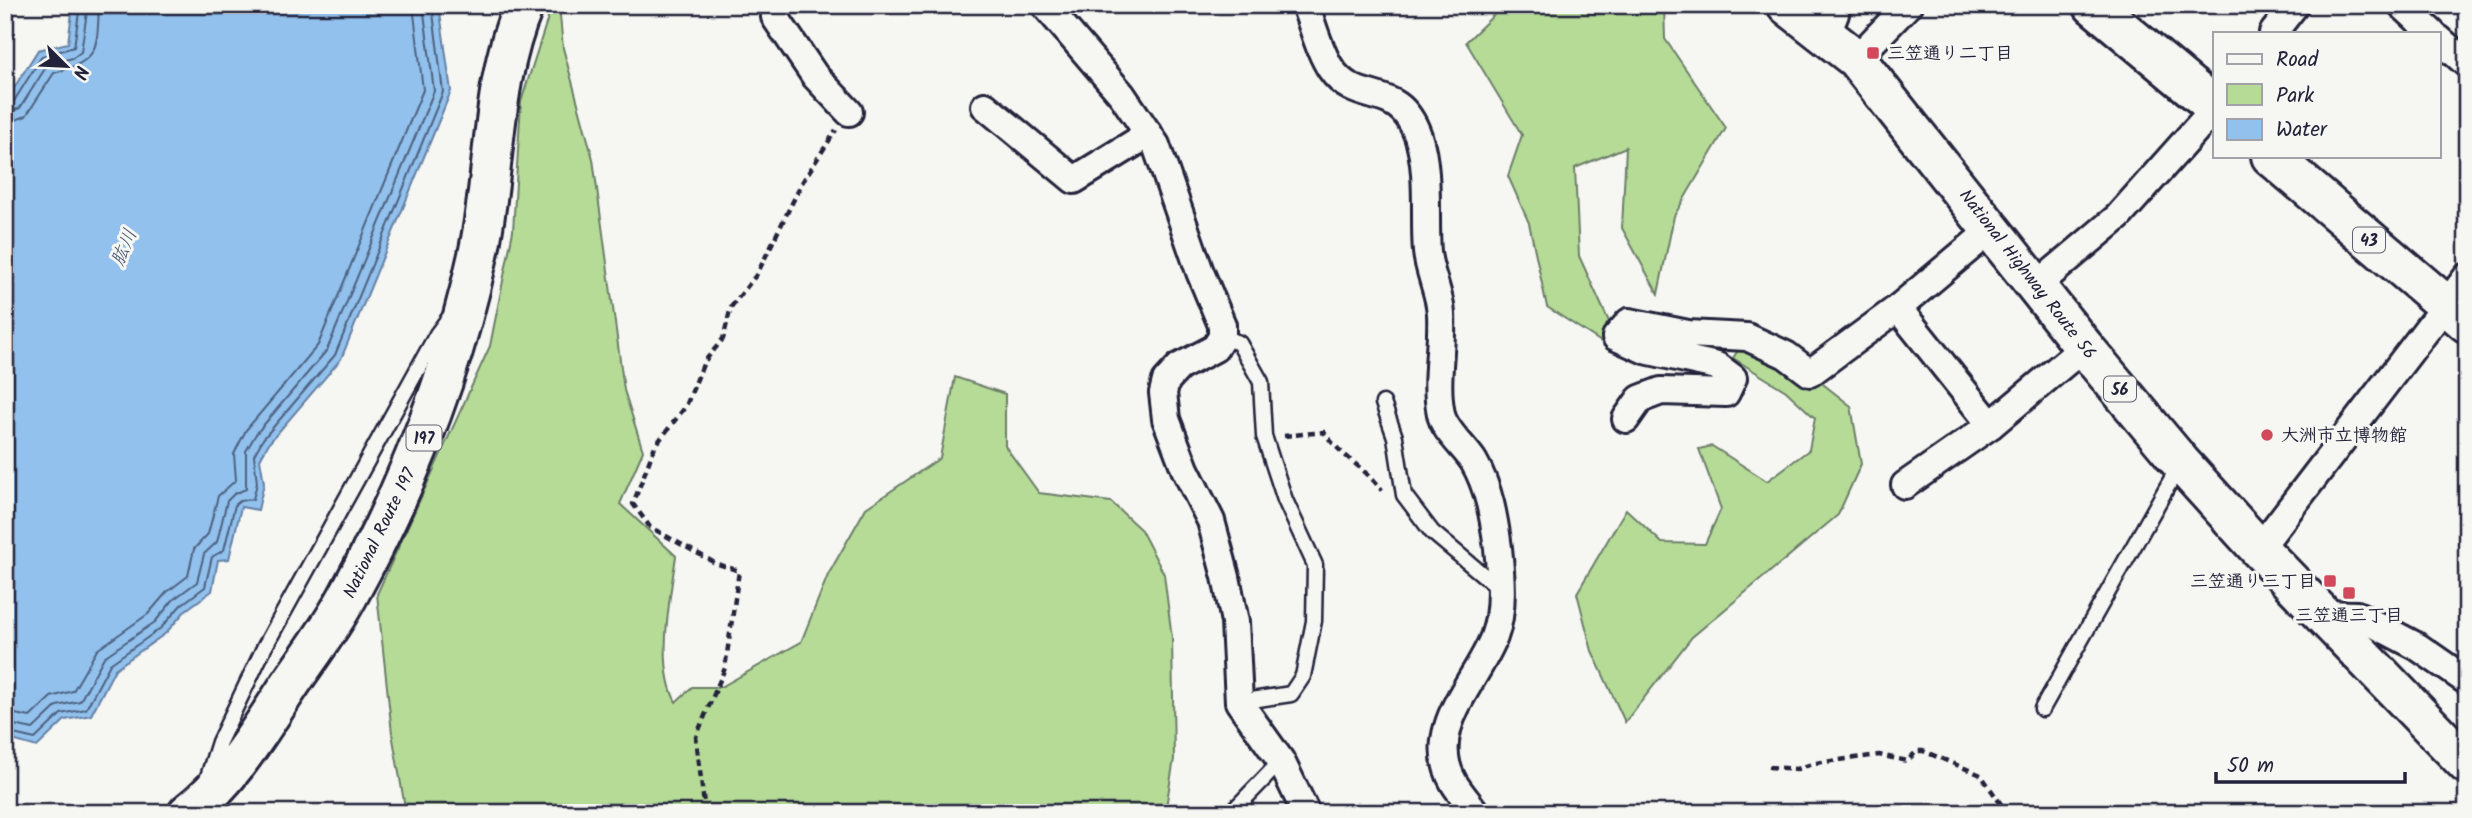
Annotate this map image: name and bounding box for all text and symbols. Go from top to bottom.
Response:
north arrow [32,32,102,102]
legend [2213,32,2440,158]
place label: 三笠通り二丁目 [1887,40,2013,69]
text: Road [2276,44,2319,77]
marker: 三笠通り二丁目 [1865,45,1881,61]
text: N [64,61,96,84]
text: Park [2276,80,2314,113]
text: Water [2276,114,2328,147]
street label: National Highway Route 56 [1951,183,2103,366]
water label: 肱川 [104,224,146,271]
road number: 43 [2353,228,2385,252]
road number: 56 [2104,376,2136,402]
place label: 大洲市立博物館 [2281,422,2407,451]
road number: 197 [406,426,442,450]
marker: 大洲市立博物館 [2259,427,2275,443]
street label: National Route 197 [336,463,425,604]
place label: 三笠通り三丁目 [2190,568,2316,597]
marker: 三笠通り三丁目 [2322,573,2338,589]
marker: 三笠通三丁目 [2341,585,2357,601]
place label: 三笠通三丁目 [2295,602,2403,631]
scale bar [2216,741,2406,785]
text: 50 m [2227,750,2274,783]

